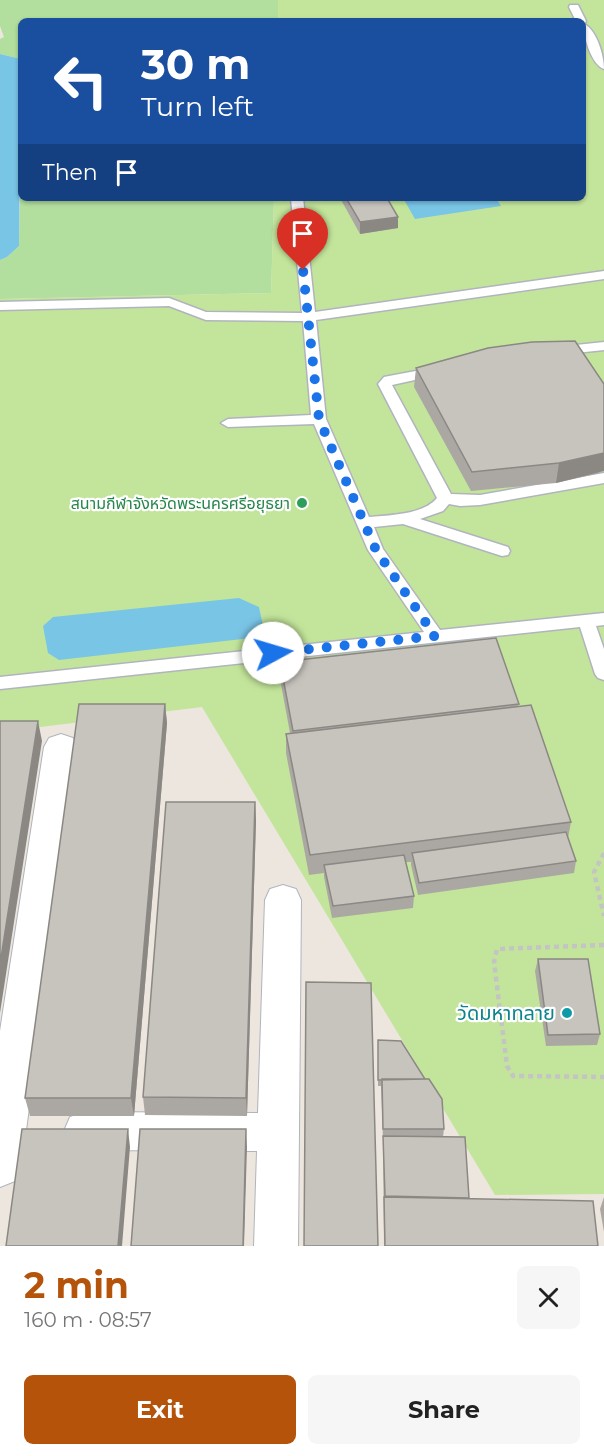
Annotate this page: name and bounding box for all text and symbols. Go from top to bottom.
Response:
text: 30 m [141,38,250,90]
icon: left [42,42,120,120]
text: Turn left [141,90,254,123]
icon: arrive [110,156,143,189]
text: Then [42,159,98,186]
pin [277,208,328,270]
icon: arrive [286,217,319,250]
place label: สนามกีฬาจังหวัดพระนครศรีอยุธยา [71,494,290,513]
marker: สนามกีฬาจังหวัดพระนครศรีอยุธยา [295,496,309,510]
position arrow [241,621,305,685]
place label: วัดมหาทลาย [457,1001,555,1025]
marker: วัดมหาทลาย [560,1006,574,1020]
text: 2 min [24,1263,129,1307]
button: close [517,1266,580,1329]
text: 160 m · 08:57 [24,1308,152,1332]
button: Exit [24,1375,296,1444]
button: Share [308,1375,580,1444]

